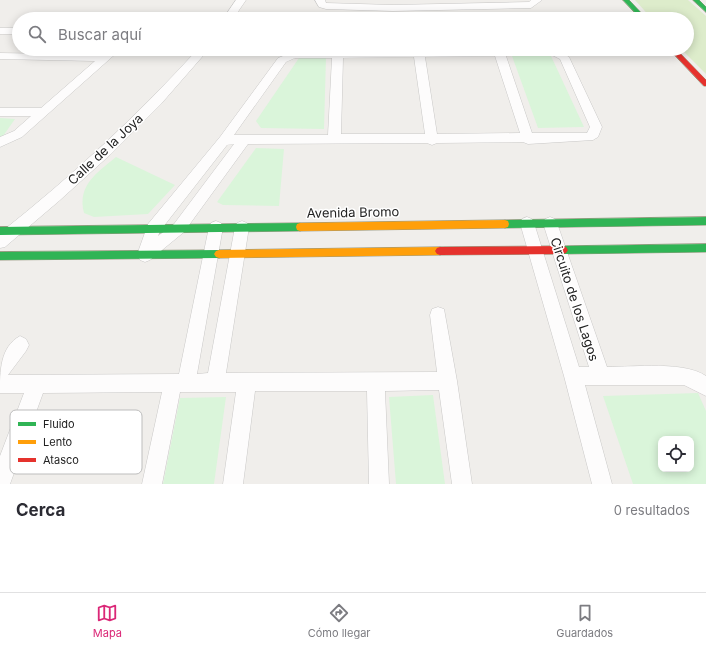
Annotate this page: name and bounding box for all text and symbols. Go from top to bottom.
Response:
search box [12,12,694,56]
icon: search [26,23,48,45]
text: Buscar aquí [58,25,142,44]
street label: Calle de la Joya [64,110,146,188]
street label: Avenida Bromo [307,203,400,221]
street label: Circuito de los Lagos [547,235,603,363]
legend [10,410,142,474]
text: Fluido [43,417,75,431]
text: Lento [43,435,73,449]
map controls [658,436,694,472]
button: locate [658,436,694,472]
text: Atasco [43,453,79,467]
text: Cerca [16,500,65,520]
text: 0 resultados [614,502,690,518]
tab: Mapa [93,602,122,640]
tab: Cómo llegar [308,602,370,640]
tab: Guardados [556,602,613,640]

